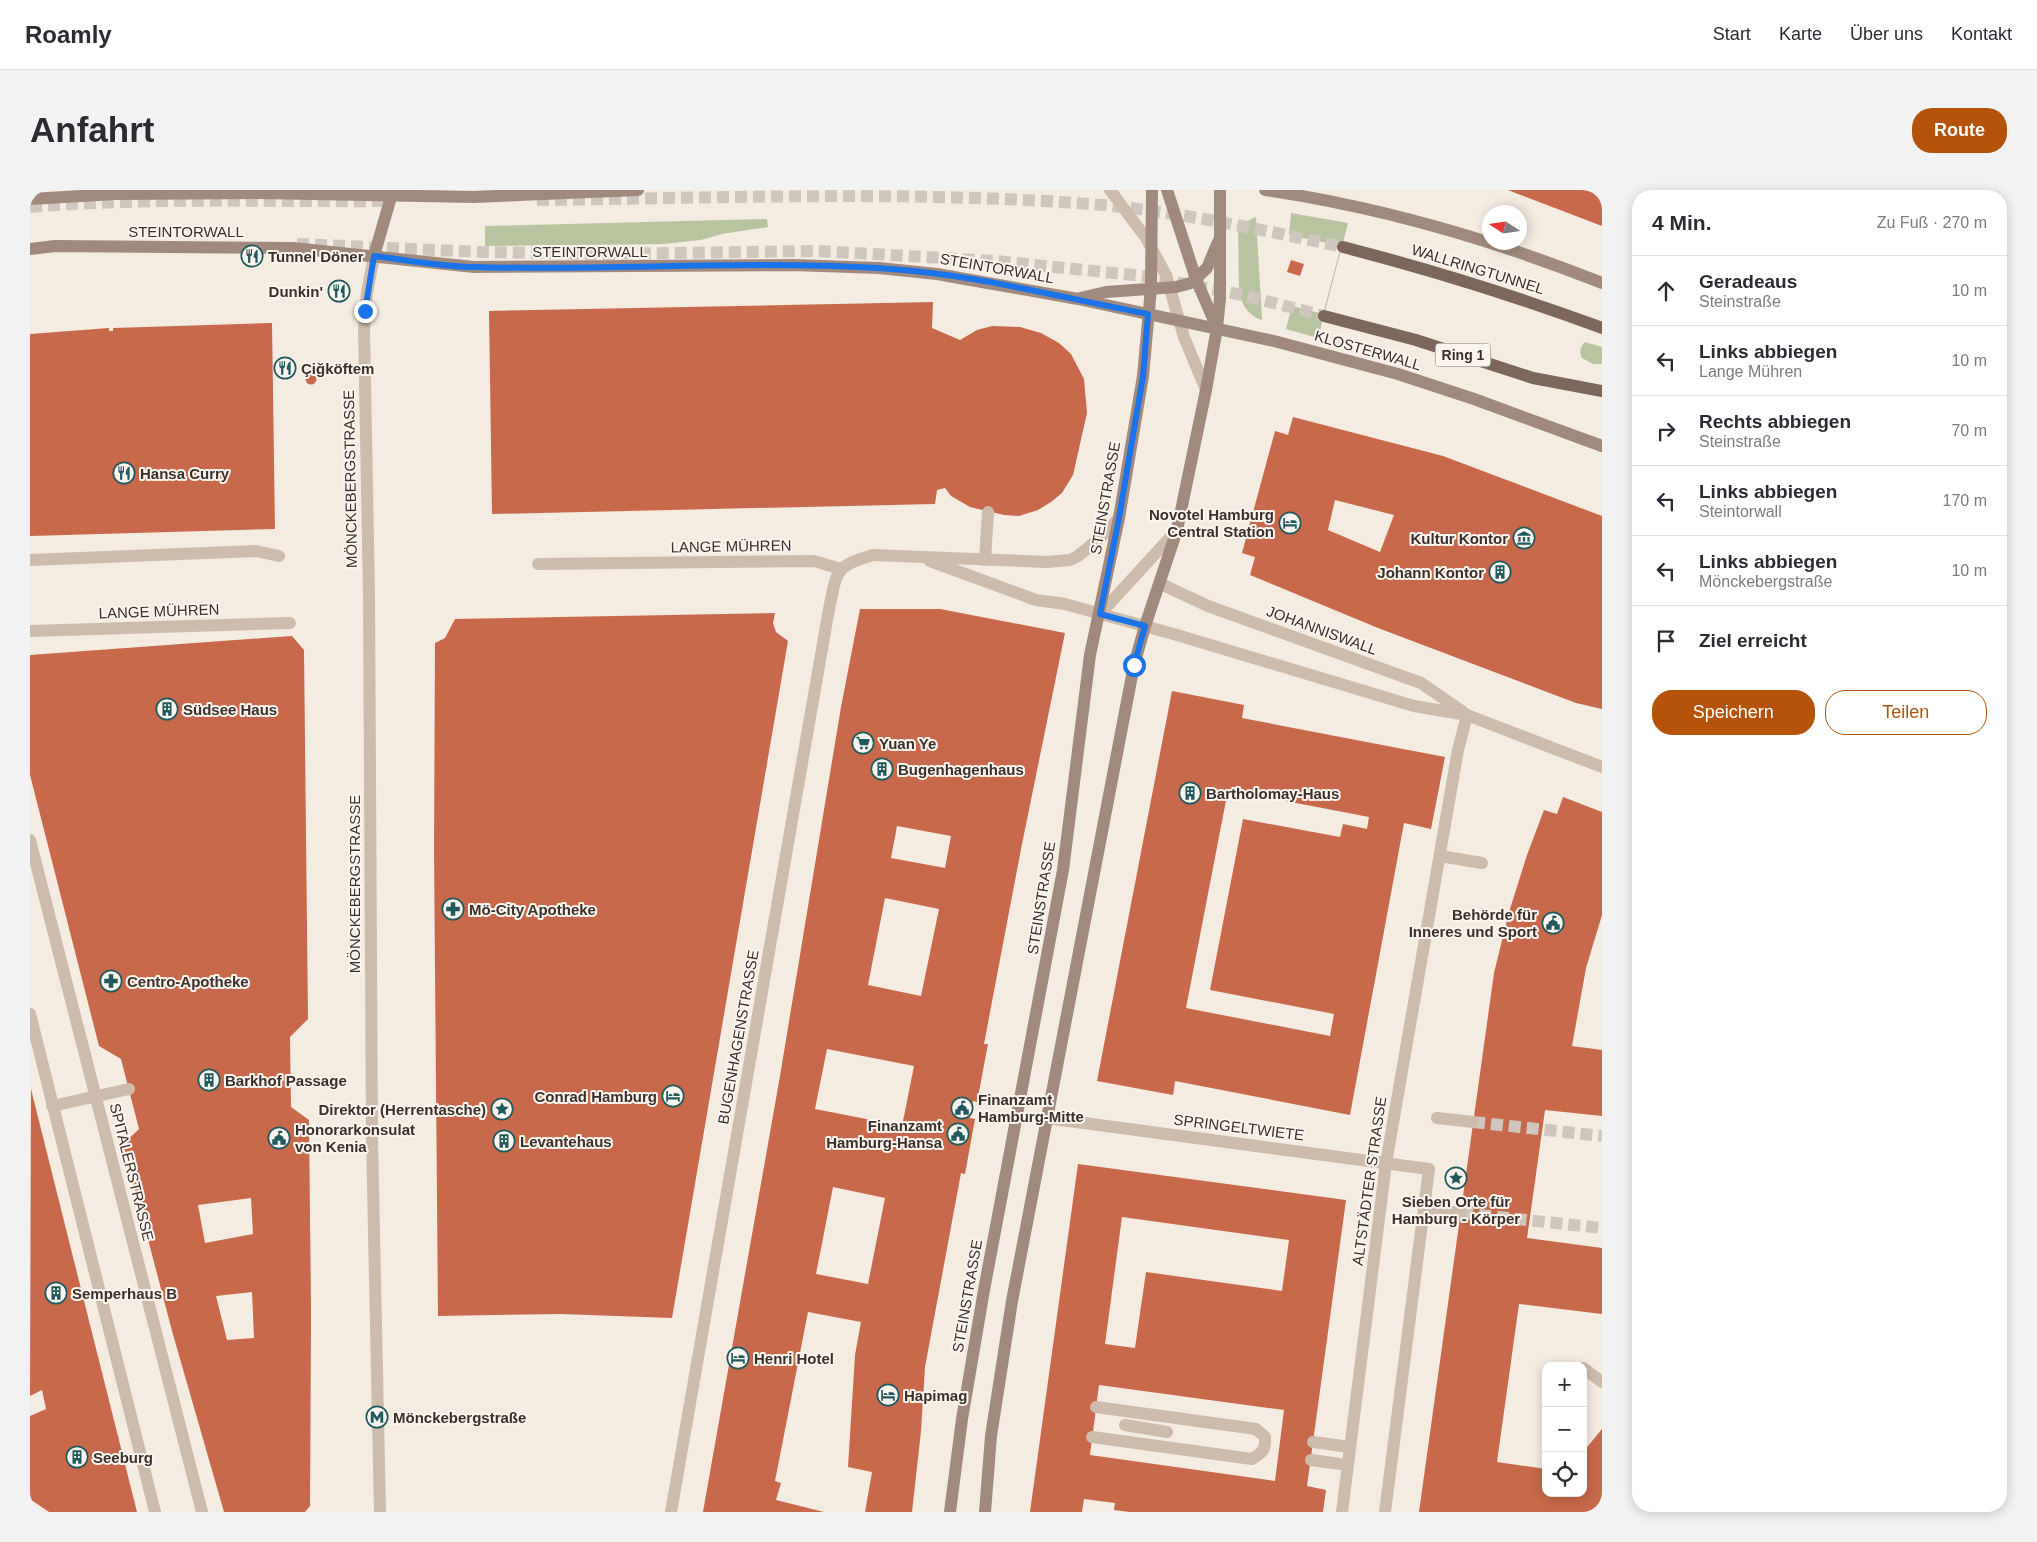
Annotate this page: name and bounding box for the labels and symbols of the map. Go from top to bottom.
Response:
north arrow [1482,205,1527,250]
street label: STEINTORWALL [128,223,244,240]
street label: WALLRINGTUNNEL [1410,241,1546,297]
street label: STEINTORWALL [532,243,648,260]
restaurant icon: Tunnel Döner [240,244,264,268]
place label: Tunnel Döner [268,248,364,265]
street label: STEINTORWALL [939,250,1055,286]
restaurant icon: Dunkin' [327,279,351,303]
place label: Dunkin' [269,283,323,300]
route end [354,300,377,323]
street label: KLOSTERWALL [1313,327,1423,373]
road number: Ring 1 [1436,344,1490,366]
restaurant icon: Çiğköftem [273,356,297,380]
place label: Çiğköftem [301,360,374,377]
street label: MÖNCKEBERGSTRASSE [340,390,360,568]
street label: STEINSTRASSE [1087,440,1123,556]
restaurant icon: Hansa Curry [112,461,136,485]
place label: Hansa Curry [140,465,230,482]
place label: Novotel Hamburg Central Station [1149,506,1274,540]
hotel icon: Novotel Hamburg Central Station [1278,511,1302,535]
museum icon: Kultur Kontor [1512,526,1536,550]
place label: Kultur Kontor [1411,530,1508,547]
street label: LANGE MÜHREN [670,536,792,556]
building icon: Johann Kontor [1488,560,1512,584]
place label: Johann Kontor [1377,564,1484,581]
street label: LANGE MÜHREN [98,600,220,622]
street label: JOHANNISWALL [1265,602,1379,658]
route start [1123,654,1146,677]
building icon: Südsee Haus [155,697,179,721]
place label: Südsee Haus [183,701,277,718]
supermarket icon: Yuan Ye [851,731,875,755]
place label: Yuan Ye [879,735,936,752]
building icon: Bugenhagenhaus [870,757,894,781]
place label: Bugenhagenhaus [898,761,1024,778]
building icon: Bartholomay-Haus [1178,781,1202,805]
place label: Bartholomay-Haus [1206,785,1339,802]
street label: MÖNCKEBERGSTRASSE [346,795,363,973]
street label: STEINSTRASSE [1024,840,1058,956]
pharmacy icon: Mö-City Apotheke [441,897,465,921]
place label: Mö-City Apotheke [469,901,596,918]
place label: Behörde für Inneres und Sport [1409,906,1537,940]
public building icon: Behörde für Inneres und Sport [1541,911,1565,935]
street label: BUGENHAGENSTRASSE [714,949,762,1125]
pharmacy icon: Centro-Apotheke [99,969,123,993]
place label: Centro-Apotheke [127,973,249,990]
building icon: Barkhof Passage [197,1068,221,1092]
place label: Barkhof Passage [225,1072,347,1089]
hotel icon: Conrad Hamburg [661,1084,685,1108]
place label: Conrad Hamburg [534,1088,657,1105]
place label: Finanzamt Hamburg-Mitte [978,1091,1084,1125]
street label: ALTSTÄDTER STRASSE [1349,1095,1389,1267]
public building icon: Finanzamt Hamburg-Mitte [950,1096,974,1120]
place icon: Direktor (Herrentasche) [490,1097,514,1121]
street label: SPITALERSTRASSE [107,1101,157,1243]
place label: Direktor (Herrentasche) [318,1101,486,1118]
street label: SPRINGELTWIETE [1173,1111,1305,1143]
place label: Finanzamt Hamburg-Hansa [826,1117,943,1151]
place label: Honorarkonsulat von Kenia [295,1121,415,1155]
public building icon: Finanzamt Hamburg-Hansa [946,1122,970,1146]
public building icon: Honorarkonsulat von Kenia [267,1126,291,1150]
building icon: Levantehaus [492,1129,516,1153]
place label: Levantehaus [520,1133,612,1150]
place icon: Sieben Orte für Hamburg - Körper [1444,1166,1468,1190]
place label: Sieben Orte für Hamburg - Körper [1392,1193,1520,1227]
street label: STEINSTRASSE [949,1238,985,1354]
building icon: Semperhaus B [44,1281,68,1305]
place label: Semperhaus B [72,1285,177,1302]
hotel icon: Henri Hotel [726,1346,750,1370]
place label: Henri Hotel [754,1350,834,1367]
hotel icon: Hapimag [876,1383,900,1407]
place label: Hapimag [904,1387,967,1404]
metro station icon: Mönckebergstraße [365,1405,389,1429]
place label: Mönckebergstraße [393,1409,526,1426]
building icon: Seeburg [65,1445,89,1469]
place label: Seeburg [93,1449,153,1466]

